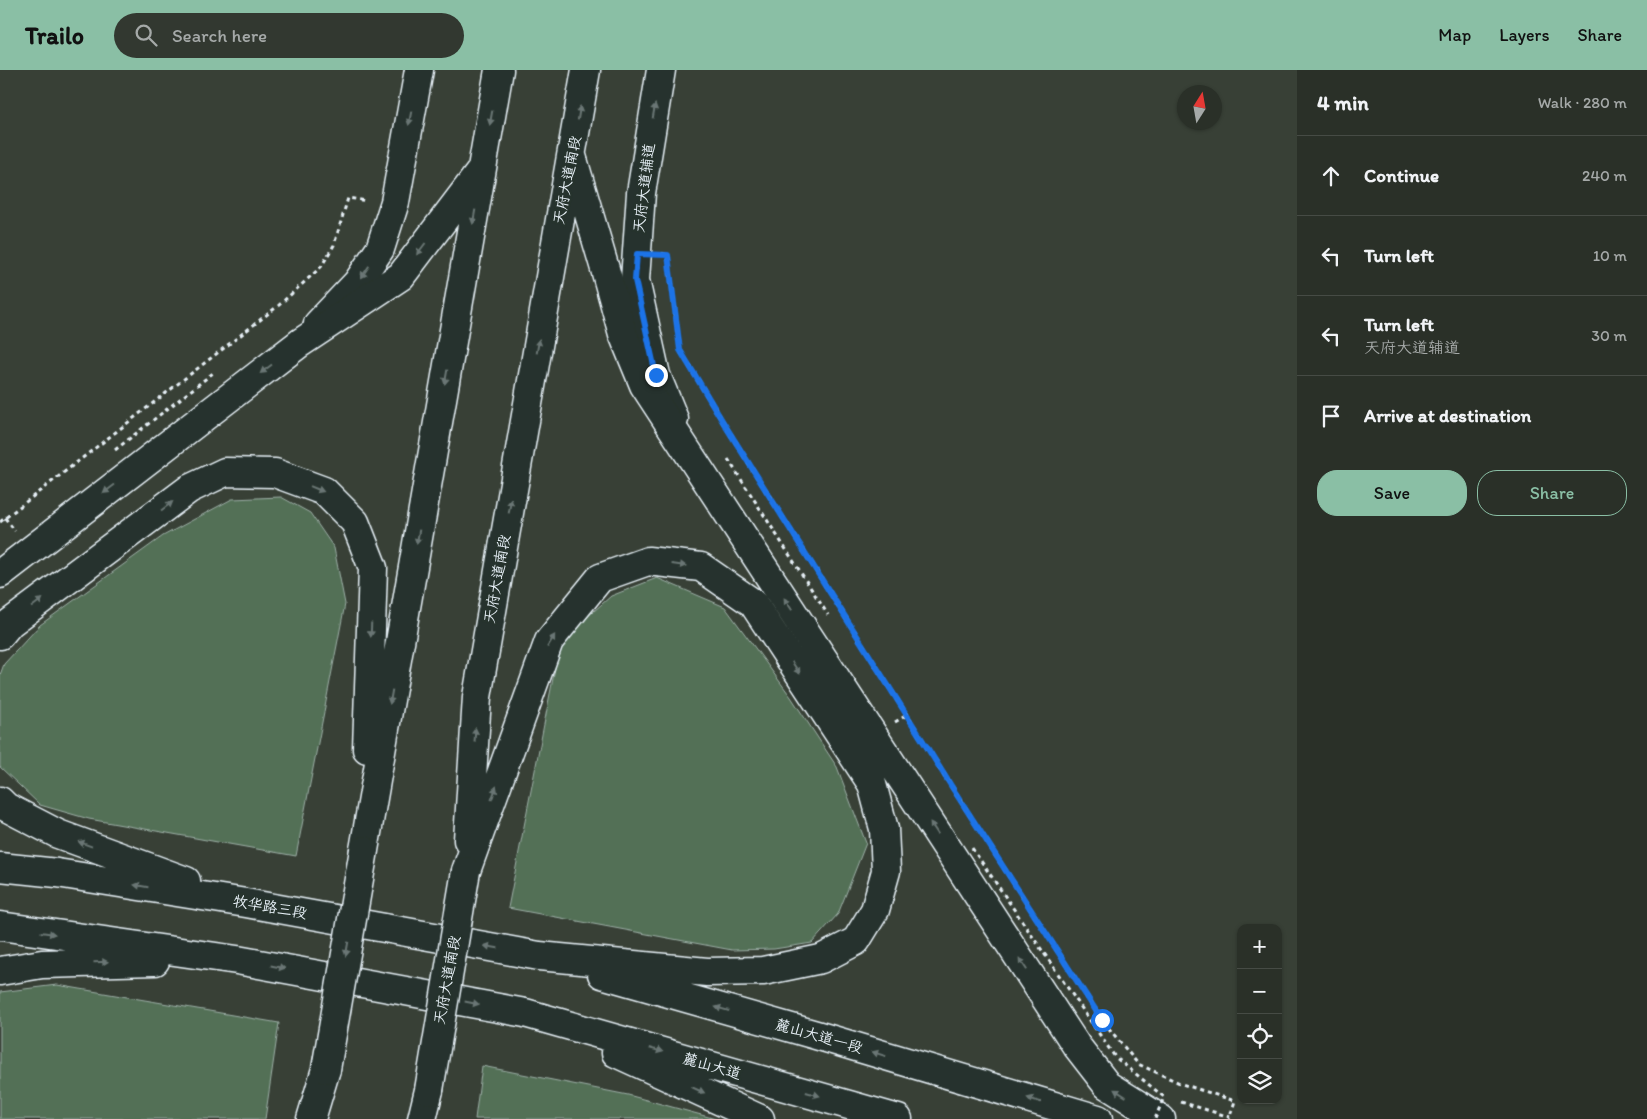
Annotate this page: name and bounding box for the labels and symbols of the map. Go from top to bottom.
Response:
north arrow [1177,85,1222,130]
one-way arrow [651,103,659,119]
one-way arrow [576,105,584,121]
one-way arrow [406,110,414,126]
one-way arrow [487,110,495,126]
street label: 天府大道南段 [550,134,584,226]
street label: 天府大道辅道 [630,142,658,234]
one-way arrow [470,209,478,225]
one-way arrow [416,242,426,256]
one-way arrow [360,265,369,279]
one-way arrow [534,337,542,353]
one-way arrow [260,364,273,375]
route end [645,364,668,387]
one-way arrow [442,369,450,385]
one-way arrow [103,484,116,495]
one-way arrow [310,485,325,493]
one-way arrow [507,497,515,513]
one-way arrow [160,500,173,511]
one-way arrow [414,530,422,546]
street label: 天府大道南段 [480,533,514,625]
one-way arrow [672,561,688,569]
one-way arrow [783,597,792,611]
one-way arrow [30,598,44,608]
one-way arrow [367,622,375,638]
one-way arrow [547,633,555,648]
one-way arrow [791,661,801,674]
one-way arrow [386,690,394,706]
one-way arrow [471,727,479,743]
one-way arrow [491,785,498,800]
one-way arrow [929,821,939,835]
one-way arrow [78,840,93,847]
one-way arrow [133,882,149,890]
street label: 牧华路三段 [231,892,309,922]
one-way arrow [41,929,57,937]
street label: 天府大道南段 [430,934,464,1026]
one-way arrow [342,942,350,958]
one-way arrow [482,943,498,951]
one-way arrow [1018,957,1028,971]
one-way arrow [93,958,109,966]
one-way arrow [271,964,287,972]
one-way arrow [465,1000,481,1008]
one-way arrow [715,1004,730,1012]
route start [1091,1009,1114,1032]
street label: 麓山大道一段 [773,1015,865,1057]
one-way arrow [649,1047,664,1055]
street label: 麓山大道 [681,1049,743,1083]
one-way arrow [871,1049,886,1057]
one-way arrow [691,1086,705,1094]
one-way arrow [1113,1088,1126,1098]
one-way arrow [805,1091,820,1099]
one-way arrow [1027,1096,1042,1104]

